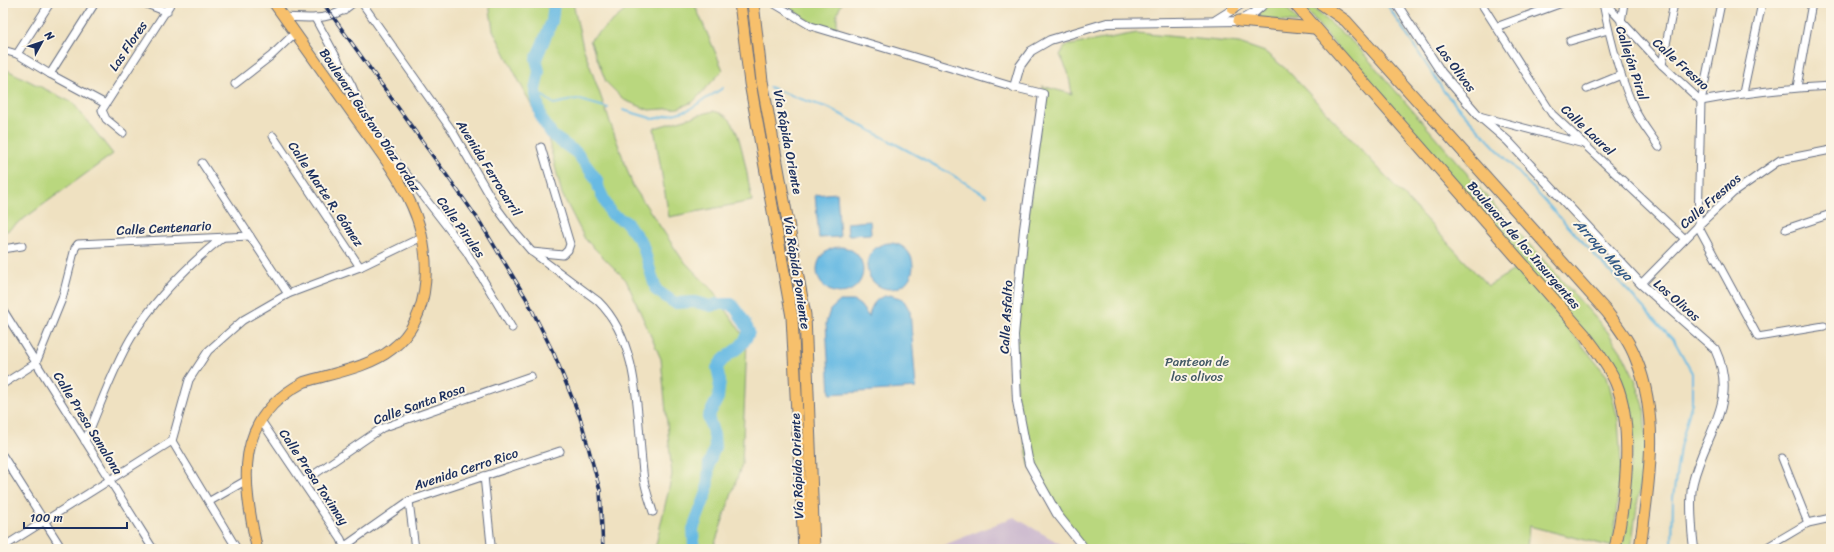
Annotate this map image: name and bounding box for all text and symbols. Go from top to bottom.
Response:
street label: Las Flores [103,15,154,76]
north arrow [22,22,62,62]
street label: Callejón Pirul [1609,23,1655,103]
text: N [39,26,59,45]
street label: Calle Fresno [1647,32,1715,96]
street label: Los Olivos [1430,39,1483,98]
street label: Boulevard Gustavo Díaz Ordaz [313,43,427,197]
street label: Vía Rápida Oriente [767,88,809,196]
street label: Calle Laurel [1556,99,1621,162]
street label: Avenida Ferrocarril [449,114,528,221]
street label: Calle Marte R. Gómez [282,136,370,252]
street label: Calle Fresnos [1674,167,1747,235]
street label: Boulevard de los Insurgentes [1461,175,1587,315]
street label: Calle Pirules [431,191,491,263]
water label: Arroyo Maya [1566,212,1640,288]
street label: Calle Centenario [116,214,212,242]
street label: Vía Rápida Poniente [777,215,817,331]
street label: Los Olivos [1648,273,1706,328]
street label: Calle Asfalto [993,279,1019,354]
park label: Panteon de los olivos [1165,350,1229,388]
street label: Calle Presa Sanalona [47,367,129,480]
street label: Calle Santa Rosa [370,377,469,431]
street label: Vía Rápida Oriente [784,413,810,519]
street label: Calle Presa Toximay [273,424,355,530]
street label: Avenida Cerro Rico [410,441,522,497]
scale bar [24,504,127,530]
text: 100 m [30,507,63,529]

